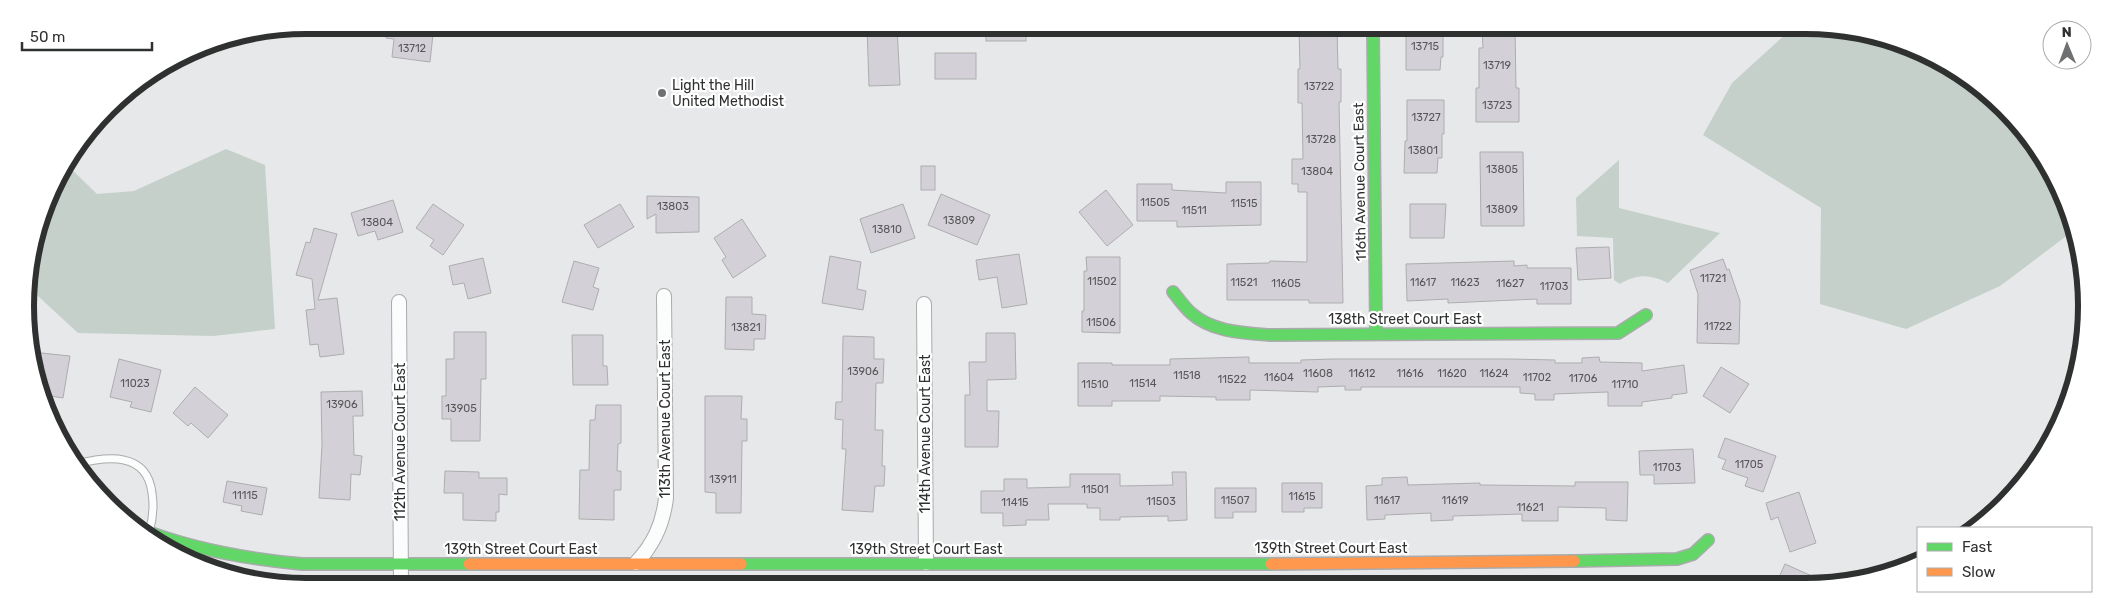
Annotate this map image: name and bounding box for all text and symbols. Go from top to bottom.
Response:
scale bar [22,20,152,52]
north arrow [2042,20,2092,70]
text: N [2062,24,2072,41]
text: 50 m [30,28,65,46]
house number: 13715 [1411,40,1440,53]
house number: 13712 [398,42,426,55]
house number: 13719 [1483,59,1511,72]
place label: Light the Hill United Methodist [672,77,785,110]
house number: 13722 [1304,80,1334,93]
marker: Light the Hill United Methodist [656,87,668,99]
house number: 13723 [1482,99,1512,112]
street label: 116th Avenue Court East [1350,102,1370,262]
house number: 13727 [1411,111,1441,124]
house number: 13728 [1306,133,1336,146]
house number: 13801 [1408,144,1438,157]
house number: 13805 [1486,163,1518,176]
house number: 13804 [1301,165,1333,178]
house number: 11505 [1140,196,1170,209]
house number: 11515 [1230,197,1258,210]
house number: 13803 [657,200,689,213]
house number: 13809 [1486,203,1518,216]
house number: 11511 [1181,204,1207,217]
house number: 13809 [943,214,975,227]
house number: 13804 [361,216,393,229]
house number: 13810 [872,223,902,236]
house number: 11721 [1700,272,1726,285]
house number: 11502 [1087,275,1117,288]
house number: 11521 [1230,276,1258,289]
house number: 11617 [1410,276,1436,289]
house number: 11623 [1450,276,1480,289]
house number: 11605 [1271,277,1301,290]
house number: 11627 [1496,277,1524,290]
house number: 11703 [1540,280,1569,293]
street label: 138th Street Court East [1328,311,1482,328]
house number: 11506 [1086,316,1116,329]
house number: 11722 [1704,320,1732,333]
house number: 13821 [731,321,761,334]
street label: 113th Avenue Court East [657,339,674,498]
street label: 114th Avenue Court East [917,354,934,514]
street label: 112th Avenue Court East [392,362,409,521]
house number: 13906 [847,365,879,378]
house number: 11608 [1303,367,1333,380]
house number: 11612 [1349,367,1375,380]
house number: 11616 [1396,367,1424,380]
house number: 11620 [1437,367,1467,380]
house number: 11624 [1479,367,1509,380]
house number: 11518 [1173,369,1201,382]
house number: 11604 [1264,371,1294,384]
house number: 11702 [1523,371,1551,384]
house number: 11706 [1569,372,1598,385]
house number: 11522 [1218,373,1246,386]
house number: 11023 [120,377,150,390]
house number: 11514 [1129,377,1157,390]
house number: 11510 [1081,378,1109,391]
house number: 11710 [1612,378,1638,391]
house number: 13906 [326,398,358,411]
house number: 13905 [445,402,477,415]
house number: 11705 [1735,458,1764,471]
house number: 11703 [1653,461,1682,474]
house number: 13911 [709,473,737,486]
house number: 11501 [1081,483,1109,496]
house number: 11115 [232,489,258,502]
house number: 11615 [1288,490,1316,503]
house number: 11507 [1221,494,1250,507]
house number: 11617 [1374,494,1400,507]
house number: 11619 [1441,494,1469,507]
house number: 11503 [1146,495,1176,508]
house number: 11415 [1001,496,1029,509]
house number: 11621 [1516,501,1544,514]
legend [1917,527,2092,592]
text: Fast [1962,538,1992,556]
street label: 139th Street Court East [1255,540,1408,557]
street label: 139th Street Court East [445,541,598,558]
street label: 139th Street Court East [850,541,1003,558]
text: Slow [1962,563,1995,581]

